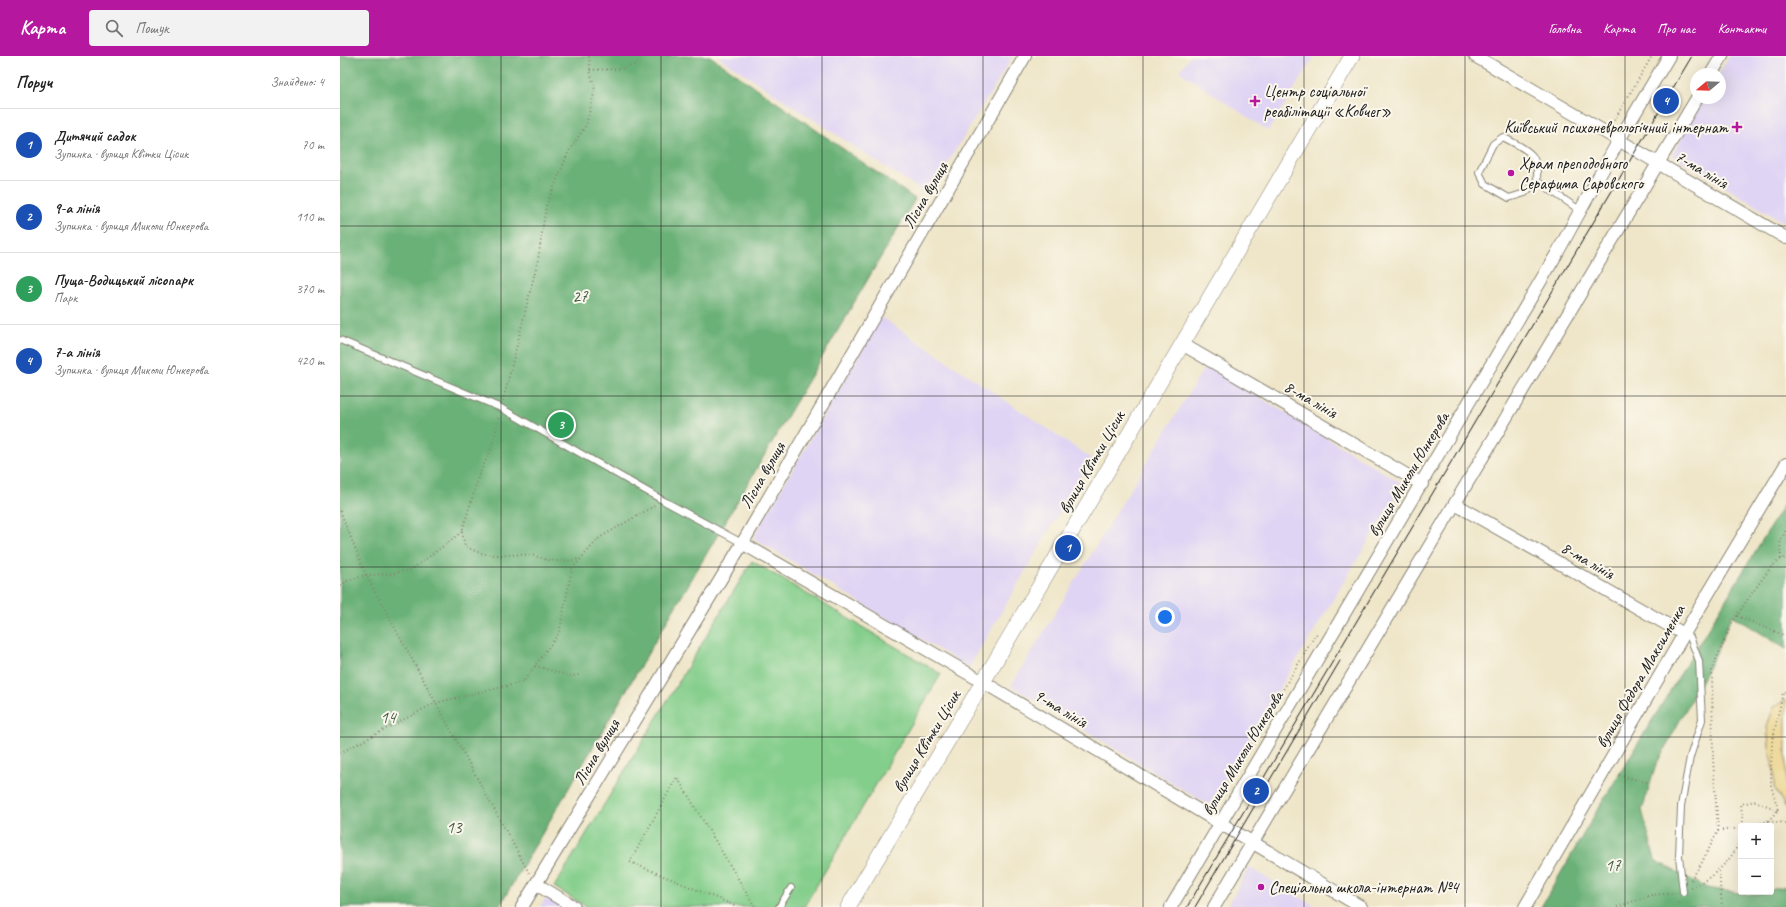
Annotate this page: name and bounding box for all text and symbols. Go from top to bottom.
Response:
search box [89,10,369,46]
text: Карта [20,16,65,40]
icon: search [103,17,125,39]
text: Пошук [135,19,169,38]
text: Головна [1548,20,1581,37]
text: Карта [1603,20,1635,37]
text: Про нас [1657,20,1696,37]
text: Контакти [1718,20,1766,37]
north arrow [1690,68,1726,104]
text: Поруч [16,72,52,93]
text: Знайдено: 4 [270,74,324,90]
place label: Центр соціальної реабілітації «Ковчег» [1264,81,1391,122]
pin: 4 [1653,86,1679,116]
marker: Центр соціальної реабілітації «Ковчег» [1249,95,1261,107]
place label: Київський психоневрологічний інтернат [1504,117,1730,138]
marker: Київський психоневрологічний інтернат [1731,121,1743,133]
text: Дитячий садок [54,127,136,146]
text: 1 [26,137,32,153]
text: 70 m [302,137,324,153]
street label: 7-ма лінія [1671,145,1733,194]
text: Зупинка · вулиця Квітки Цісик [54,146,188,162]
place label: Храм преподобного Серафима Саровского [1519,153,1645,194]
street label: Лісна вулиця [898,157,953,232]
marker: Храм преподобного Серафима Саровского [1506,168,1516,178]
text: 9-а лінія [54,199,100,218]
text: 2 [26,209,32,225]
text: 110 m [296,209,324,225]
text: Зупинка · вулиця Миколи Юнкерова [54,218,208,234]
text: Пуща-Водицький лісопарк [54,271,193,290]
text: 3 [26,281,32,297]
text: 370 m [296,281,324,297]
park label: 27 [572,286,589,307]
text: Парк [54,290,77,306]
text: 7-а лінія [54,343,100,362]
text: 4 [26,353,32,369]
text: 420 m [296,353,324,369]
text: Зупинка · вулиця Миколи Юнкерова [54,362,208,378]
street label: 8-ма лінія [1280,376,1342,423]
street label: вулиця Квітки Цісик [1054,406,1130,517]
street label: вулиця Миколи Юнкерова [1363,407,1455,540]
pin: 3 [548,410,574,440]
street label: Лісна вулиця [735,437,790,512]
pin: 1 [1055,533,1081,563]
street label: 8-ма лінія [1557,537,1619,584]
street label: вулиця Федора Максименка [1591,600,1691,751]
your location [1155,607,1175,627]
street label: 9-та лінія [1030,684,1092,733]
street label: вулиця Квітки Цісик [888,685,966,796]
street label: вулиця Миколи Юнкерова [1197,686,1289,819]
park label: 14 [380,707,398,728]
street label: Лісна вулиця [568,715,625,789]
pin: 2 [1243,776,1269,806]
park label: 13 [446,817,463,838]
map controls [1738,823,1774,895]
button: + [1738,823,1774,859]
park label: 17 [1605,855,1622,876]
button: − [1738,859,1774,895]
place label: Спеціальна школа-інтернат №4 [1269,877,1461,898]
marker: Спеціальна школа-інтернат №4 [1256,882,1266,892]

